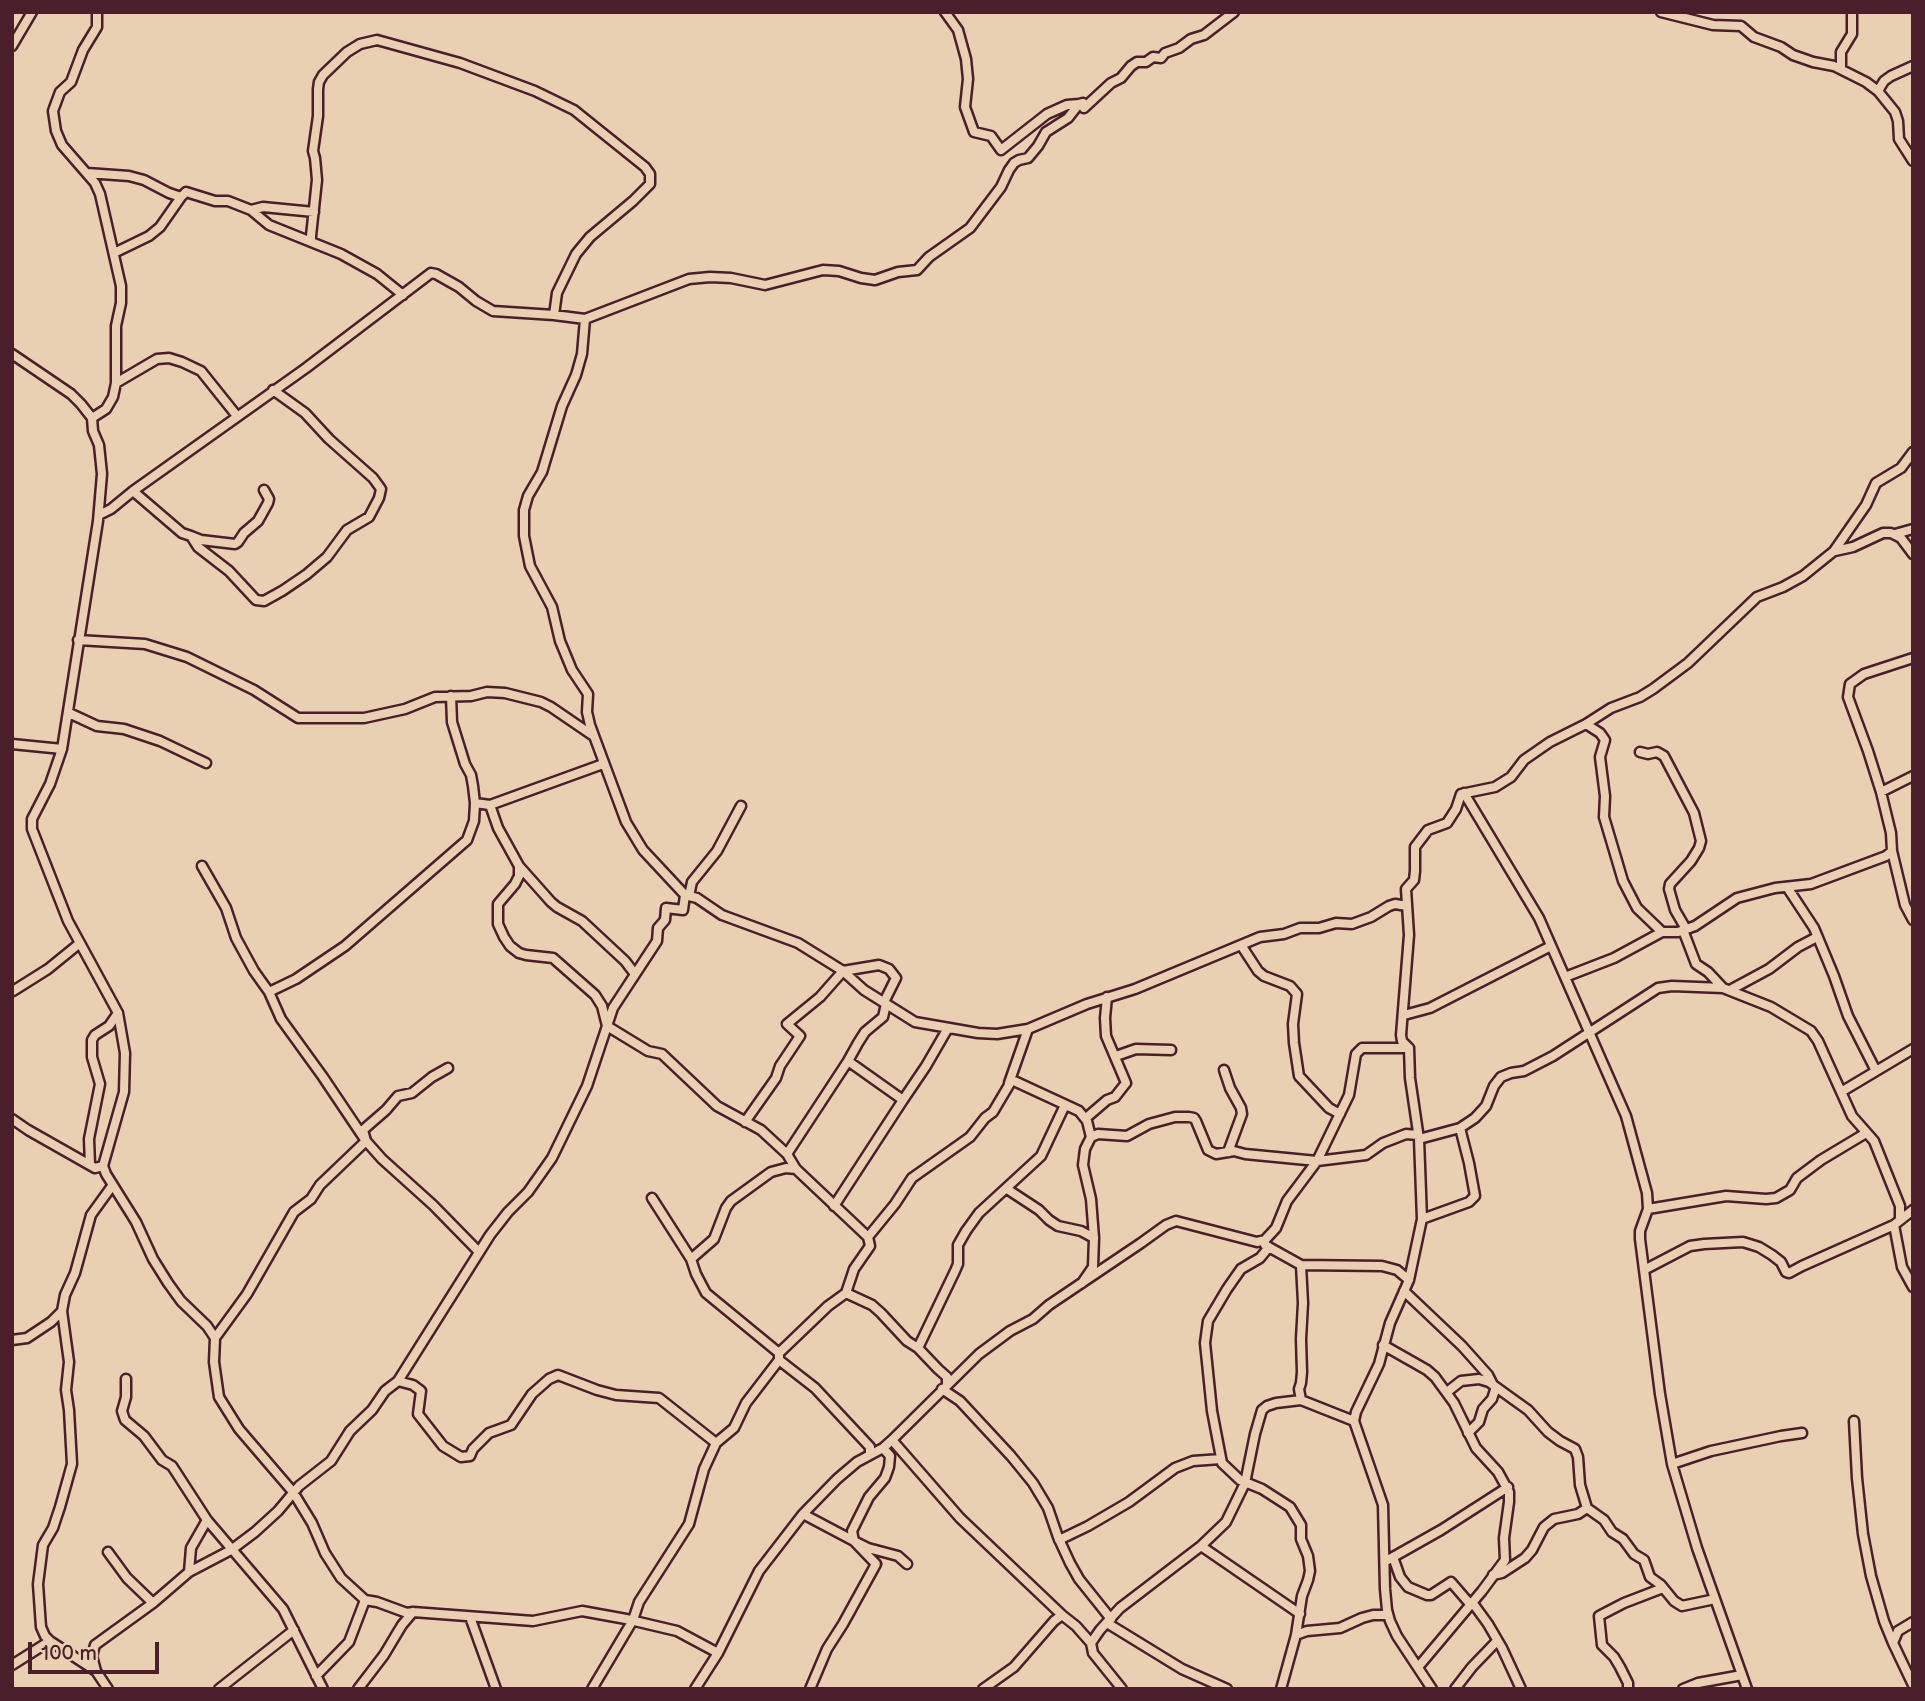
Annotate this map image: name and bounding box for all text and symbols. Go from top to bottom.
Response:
scale bar [32,1628,163,1672]
text: 100 m [41,1641,97,1666]

